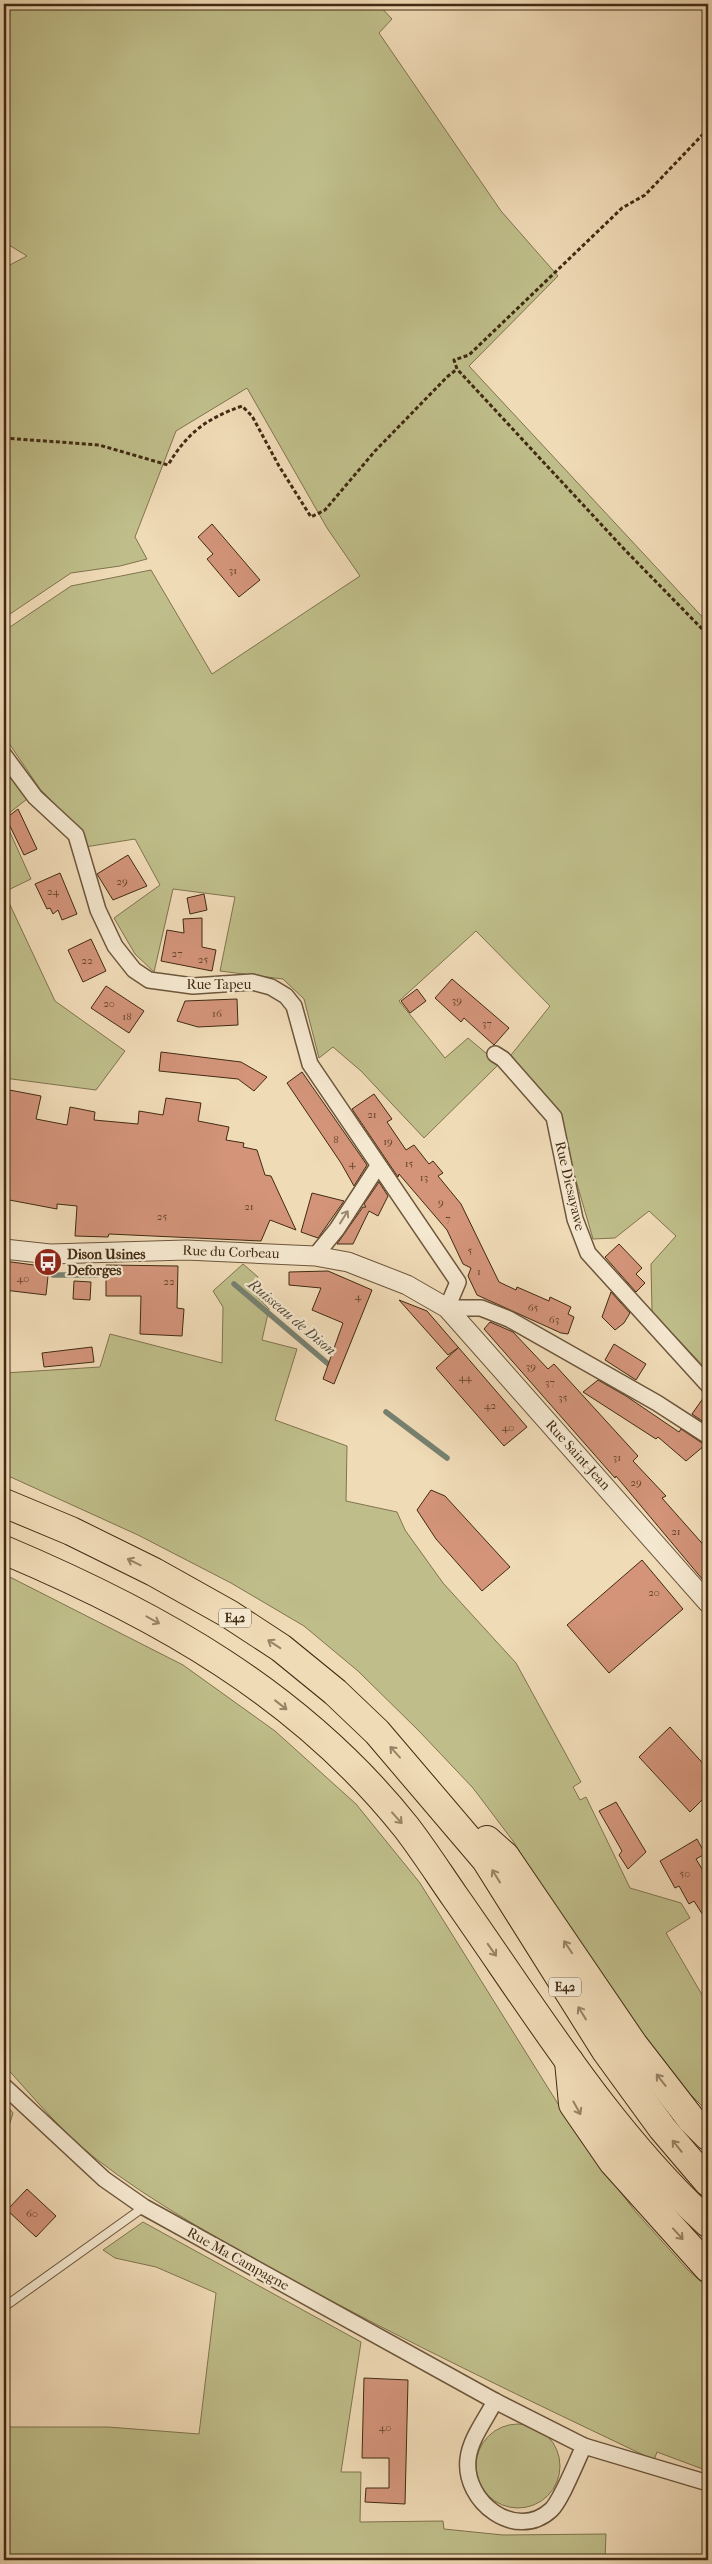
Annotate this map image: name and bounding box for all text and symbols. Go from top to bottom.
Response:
house number: 31 [229,564,237,577]
house number: 29 [116,875,128,888]
house number: 24 [47,885,60,898]
house number: 27 [172,947,182,960]
house number: 25 [198,953,208,966]
house number: 22 [81,954,93,967]
street label: Rue Tapeu [187,976,251,993]
house number: 39 [452,994,462,1007]
house number: 20 [103,997,115,1010]
house number: 16 [212,1007,222,1020]
house number: 18 [122,1010,132,1023]
house number: 37 [482,1017,492,1030]
house number: 21 [367,1108,377,1121]
house number: 8 [333,1133,339,1146]
house number: 19 [383,1135,393,1148]
street label: Rue Diesayawe [551,1140,589,1232]
house number: 4 [349,1157,356,1170]
house number: 15 [405,1157,414,1170]
house number: 13 [420,1171,428,1184]
house number: 9 [438,1196,444,1209]
house number: 21 [244,1200,254,1213]
house number: 25 [157,1210,167,1223]
one-way arrow [339,1210,350,1224]
house number: 7 [445,1212,451,1225]
street label: Rue du Corbeau [182,1242,280,1262]
house number: 5 [468,1244,473,1257]
place label: Dison Usines Deforges [67,1246,146,1279]
bus stop icon: Dison Usines Deforges [33,1247,63,1277]
house number: 1 [477,1265,481,1278]
house number: 40 [17,1272,29,1285]
water label: Ruisseau de Dison [244,1274,340,1359]
house number: 22 [163,1275,175,1288]
house number: 4 [355,1290,362,1303]
house number: 65 [528,1301,539,1314]
house number: 63 [549,1313,559,1326]
house number: 39 [526,1360,536,1373]
house number: 44 [458,1371,472,1384]
house number: 37 [545,1376,555,1389]
house number: 35 [558,1391,568,1404]
house number: 42 [484,1399,496,1412]
street label: Rue Saint-Jean [542,1416,614,1494]
house number: 40 [502,1421,514,1434]
house number: 31 [613,1451,621,1464]
house number: 29 [630,1476,642,1489]
house number: 21 [671,1525,681,1538]
one-way arrow [127,1557,142,1566]
house number: 20 [648,1586,660,1599]
road number: E42 [219,1609,251,1628]
one-way arrow [145,1616,160,1625]
one-way arrow [267,1638,281,1649]
one-way arrow [274,1700,288,1710]
one-way arrow [389,1745,401,1758]
one-way arrow [391,1811,403,1824]
house number: 50 [680,1867,690,1880]
one-way arrow [490,1869,500,1883]
one-way arrow [562,1941,572,1955]
one-way arrow [487,1943,497,1957]
road number: E42 [549,1978,581,1996]
one-way arrow [577,2007,587,2021]
one-way arrow [655,2074,666,2087]
one-way arrow [572,2100,582,2115]
one-way arrow [671,2139,682,2152]
house number: 60 [26,2207,38,2220]
street label: Rue Ma Campagne [184,2224,292,2294]
one-way arrow [672,2228,684,2241]
house number: 40 [379,2421,391,2434]

